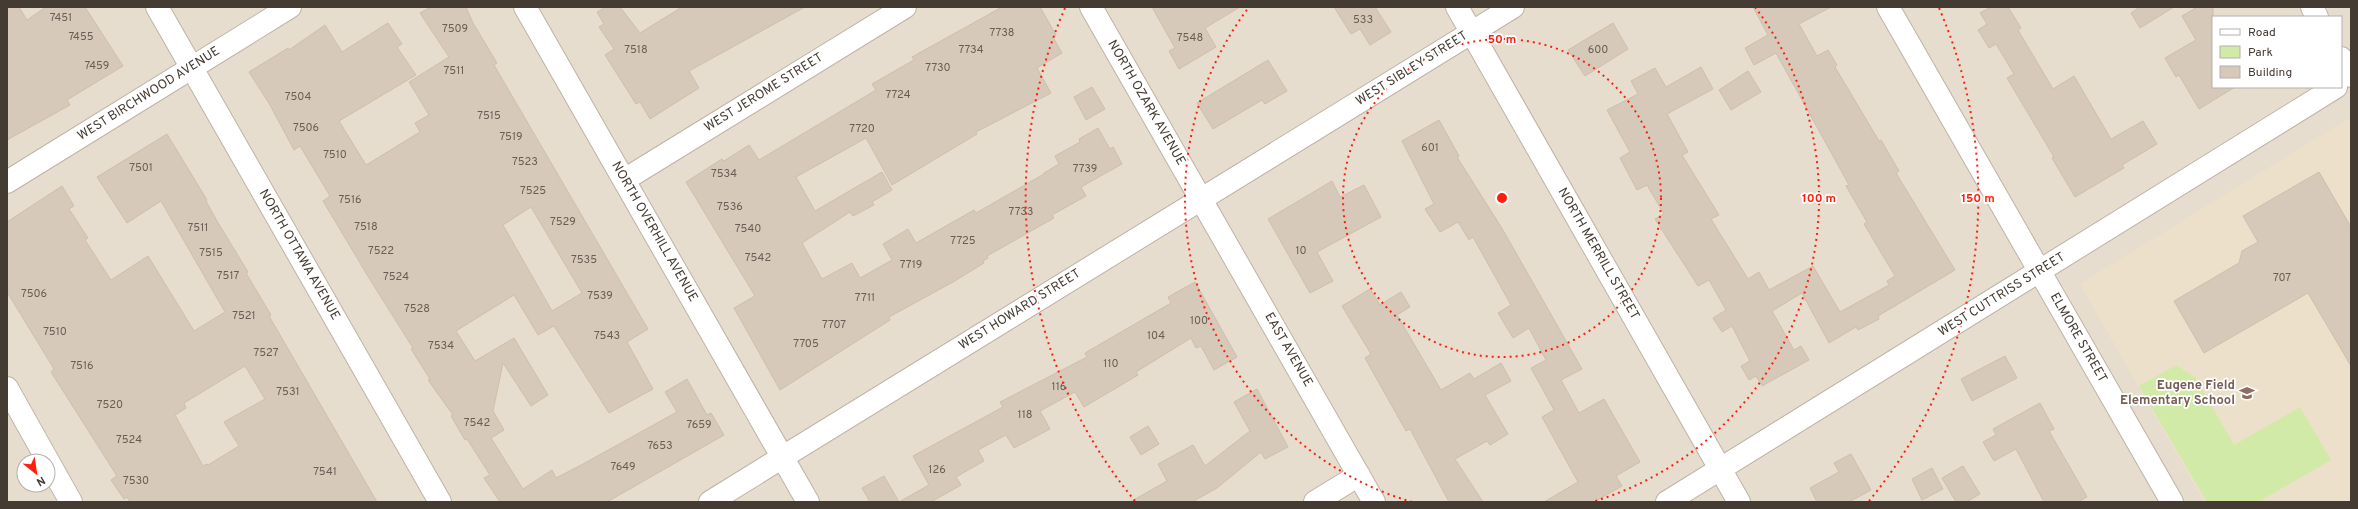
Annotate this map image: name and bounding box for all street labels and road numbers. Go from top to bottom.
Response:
street label: WEST SIBLEY STREET [1353,28,1471,110]
street label: NORTH OZARK AVENUE [1104,37,1188,169]
street label: WEST BIRCHWOOD AVENUE [75,44,223,144]
street label: WEST JEROME STREET [702,50,826,136]
street label: NORTH OVERHILL AVENUE [607,159,701,305]
street label: NORTH MERRILL STREET [1554,185,1642,323]
street label: NORTH OTTAWA AVENUE [255,187,343,323]
street label: WEST CUTTRISS STREET [1936,249,2068,341]
street label: WEST HOWARD STREET [956,266,1084,354]
street label: ELMORE STREET [2046,290,2110,386]
street label: EAST AVENUE [1260,310,1316,390]

